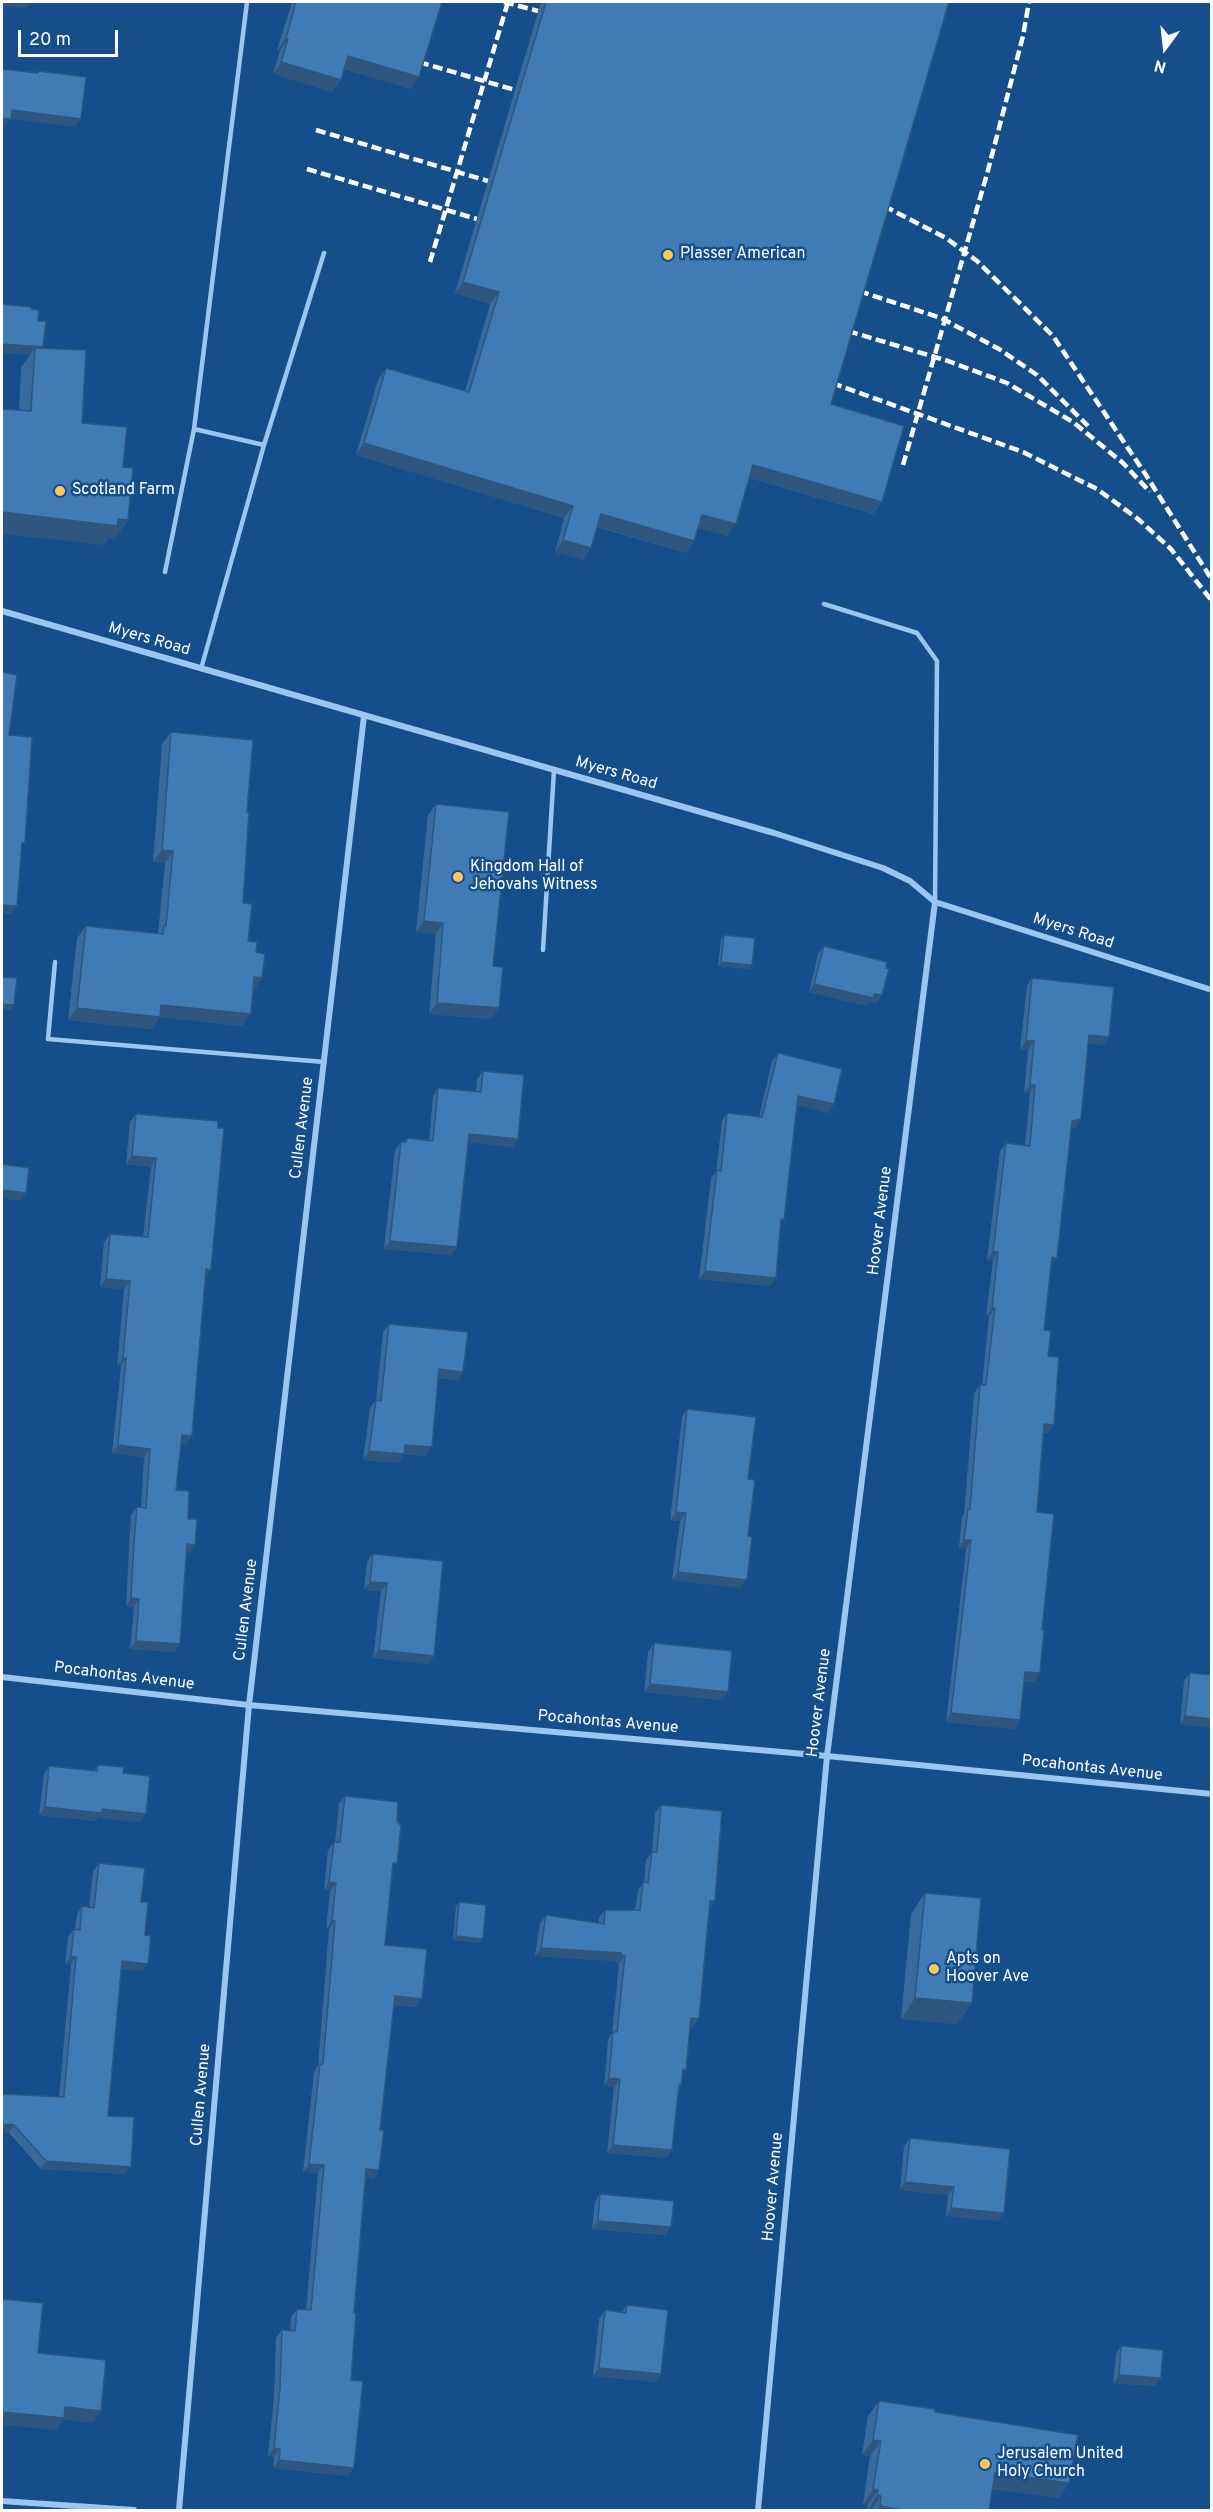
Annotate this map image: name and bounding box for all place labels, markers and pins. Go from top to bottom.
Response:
place label: Plasser American [680,245,805,265]
marker: Plasser American [661,248,675,262]
place label: Scotland Farm [72,481,175,501]
marker: Scotland Farm [53,484,67,498]
place label: Kingdom Hall of Jehovahs Witness [470,858,598,896]
marker: Kingdom Hall of Jehovahs Witness [451,870,465,884]
place label: Apts on Hoover Ave [946,1950,1029,1988]
marker: Apts on Hoover Ave [927,1962,941,1976]
place label: Jerusalem United Holy Church [997,2445,1123,2483]
marker: Jerusalem United Holy Church [978,2457,992,2471]

